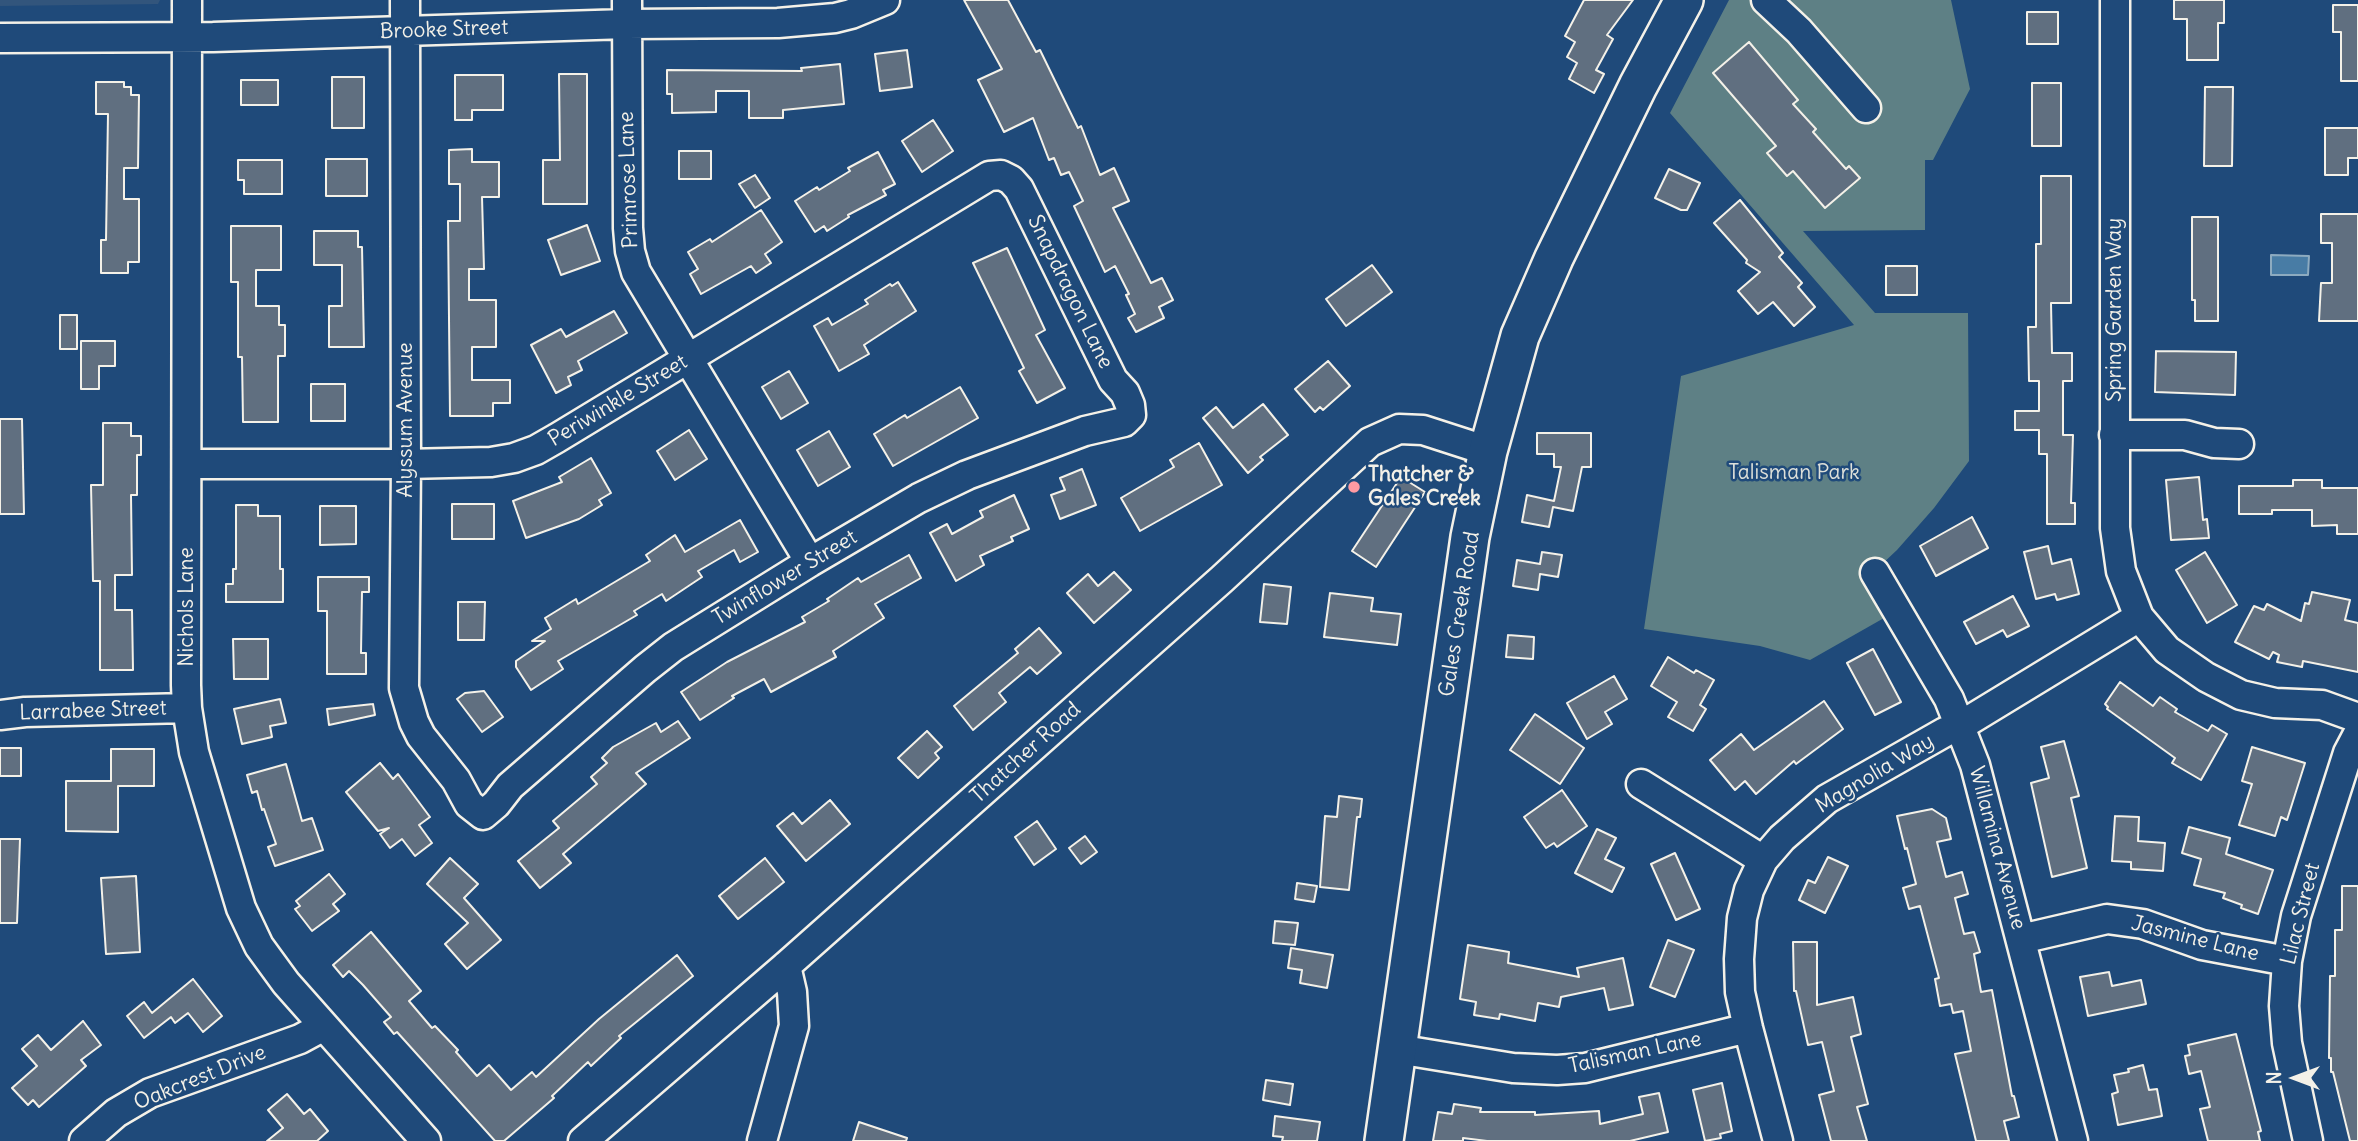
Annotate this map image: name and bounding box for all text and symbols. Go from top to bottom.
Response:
street label: Brooke Street [379,15,509,45]
street label: Primrose Lane [614,111,644,249]
street label: Snapdragon Lane [1022,211,1118,373]
street label: Spring Garden Way [2102,218,2128,402]
street label: Alyssum Avenue [393,342,419,498]
street label: Periwinkle Street [544,350,692,452]
park label: Talisman Park [1728,460,1860,486]
place label: Thatcher & Gales Creek [1368,462,1481,512]
marker: Thatcher & Gales Creek [1346,479,1362,495]
street label: Twinflower Street [708,525,862,631]
street label: Gales Creek Road [1434,530,1486,698]
street label: Nichols Lane [174,547,200,667]
street label: Larrabee Street [19,696,167,726]
street label: Thatcher Road [966,697,1086,809]
street label: Magnolia Way [1811,729,1939,819]
street label: Willamina Avenue [1963,764,2031,932]
street label: Lilac Street [2276,860,2326,968]
street label: Jasmine Lane [2129,911,2261,967]
street label: Talisman Lane [1566,1027,1704,1079]
street label: Oakcrest Drive [130,1040,270,1116]
north arrow [2260,1043,2330,1113]
text: N [2262,1071,2286,1085]

